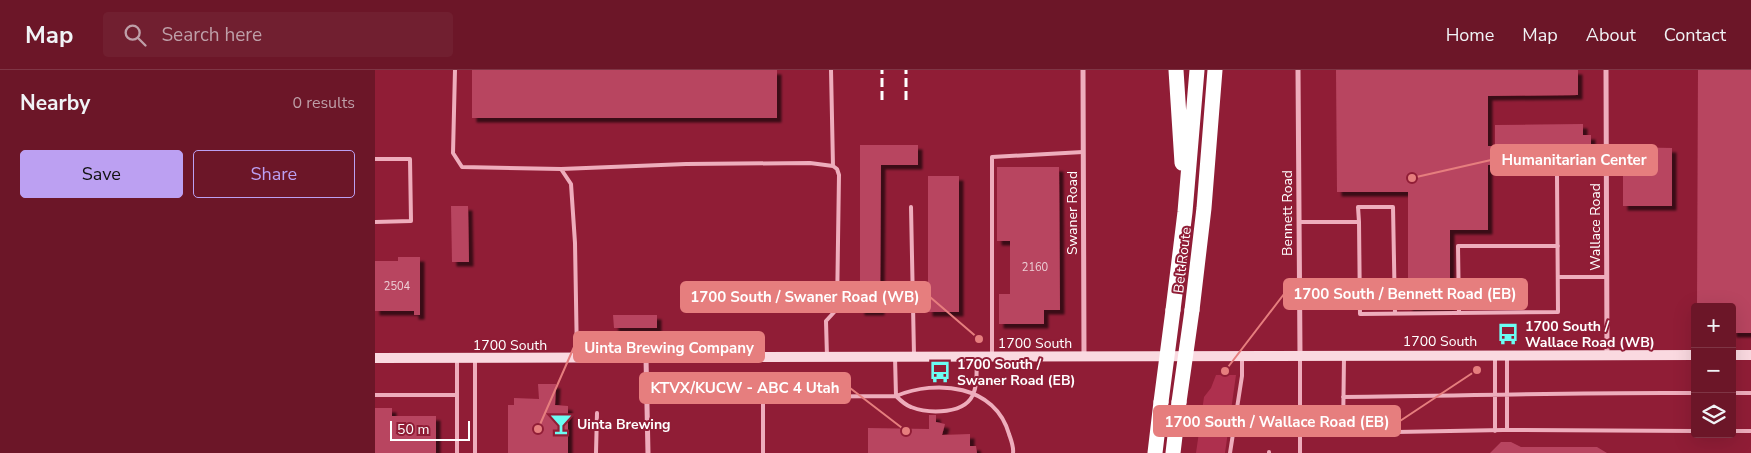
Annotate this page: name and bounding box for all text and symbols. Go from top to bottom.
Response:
search box [103,12,453,57]
text: Map [25,19,73,51]
icon: search [121,21,149,49]
text: Search here [161,22,262,48]
text: Home [1446,23,1494,47]
text: Map [1522,23,1558,47]
text: About [1586,23,1636,47]
text: Contact [1664,23,1726,47]
text: Nearby [20,89,90,117]
text: 0 results [293,92,355,114]
callout: Humanitarian Center [1491,145,1657,175]
button: Save [20,150,183,198]
button: Share [193,150,355,198]
text: Humanitarian Center [1501,150,1647,170]
street label: Bennett Road [1278,170,1297,256]
street label: Swaner Road [1063,171,1082,255]
street label: Wallace Road [1586,183,1605,271]
street label: Belt Route [1169,226,1196,294]
house number: 2160 [1022,260,1049,275]
house number: 2504 [384,279,411,294]
callout: 1700 South / Bennett Road (EB) [1284,279,1527,309]
callout: 1700 South / Swaner Road (WB) [681,282,930,312]
text: 1700 South / Bennett Road (EB) [1293,284,1517,304]
text: 1700 South / Swaner Road (WB) [690,287,920,307]
map controls [1691,303,1736,438]
button: + [1691,303,1736,348]
place label: 1700 South / Wallace Road (WB) [1525,317,1655,352]
bus stop icon: 1700 South / Wallace Road (WB) [1495,321,1521,347]
callout: Uinta Brewing Company [574,332,764,362]
street label: 1700 South [1403,332,1477,351]
street label: 1700 South [998,334,1072,353]
street label: 1700 South [473,336,547,355]
text: Uinta Brewing Company [584,338,754,358]
button: − [1691,348,1736,393]
place label: 1700 South / Swaner Road (EB) [957,355,1076,390]
bus stop icon: 1700 South / Swaner Road (EB) [927,359,953,385]
callout: KTVX/KUCW - ABC 4 Utah [640,373,850,403]
text: KTVX/KUCW - ABC 4 Utah [650,378,840,398]
button: layers [1691,393,1736,438]
callout: 1700 South / Wallace Road (EB) [1154,406,1400,436]
bar icon: Uinta Brewing [548,411,574,437]
text: 1700 South / Wallace Road (EB) [1164,412,1390,432]
place label: Uinta Brewing [577,415,671,434]
scale bar [390,418,470,441]
text: 50 m [397,420,429,439]

